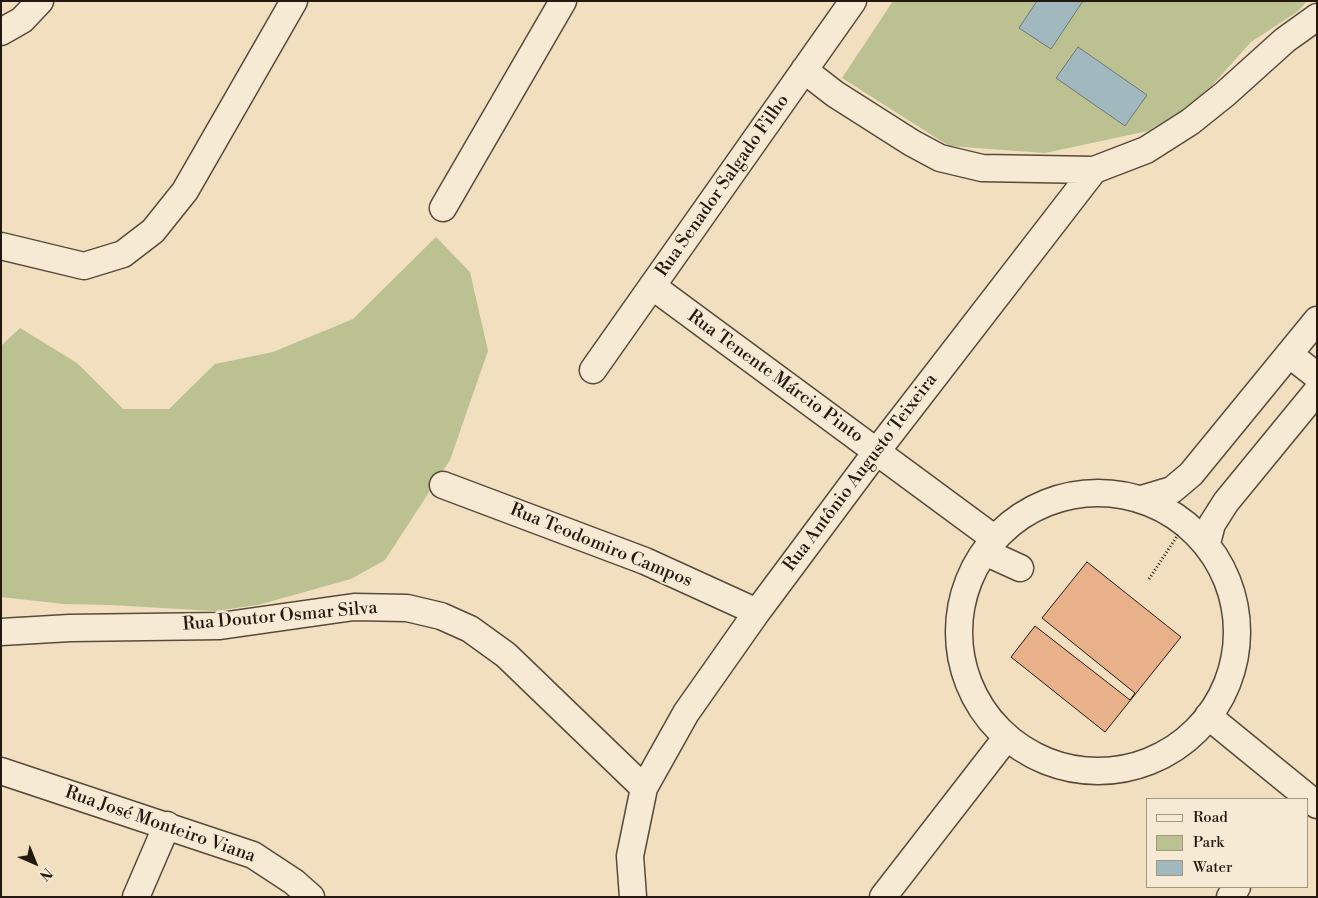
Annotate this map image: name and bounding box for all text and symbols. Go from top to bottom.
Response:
street label: Rua Senador Salgado Filho [652,91,794,281]
street label: Rua Tenente Márcio Pinto [683,306,867,448]
street label: Rua Antônio Augusto Teixeira [780,370,942,576]
street label: Rua Teodomiro Campos [507,500,695,592]
street label: Rua Doutor Osmar Silva [182,598,378,636]
street label: Rua José Monteiro Viana [62,782,258,868]
legend [1146,798,1308,888]
text: Road [1193,808,1228,827]
text: Park [1193,833,1224,852]
north arrow [10,838,60,888]
text: Water [1193,858,1232,877]
text: N [35,863,56,884]

